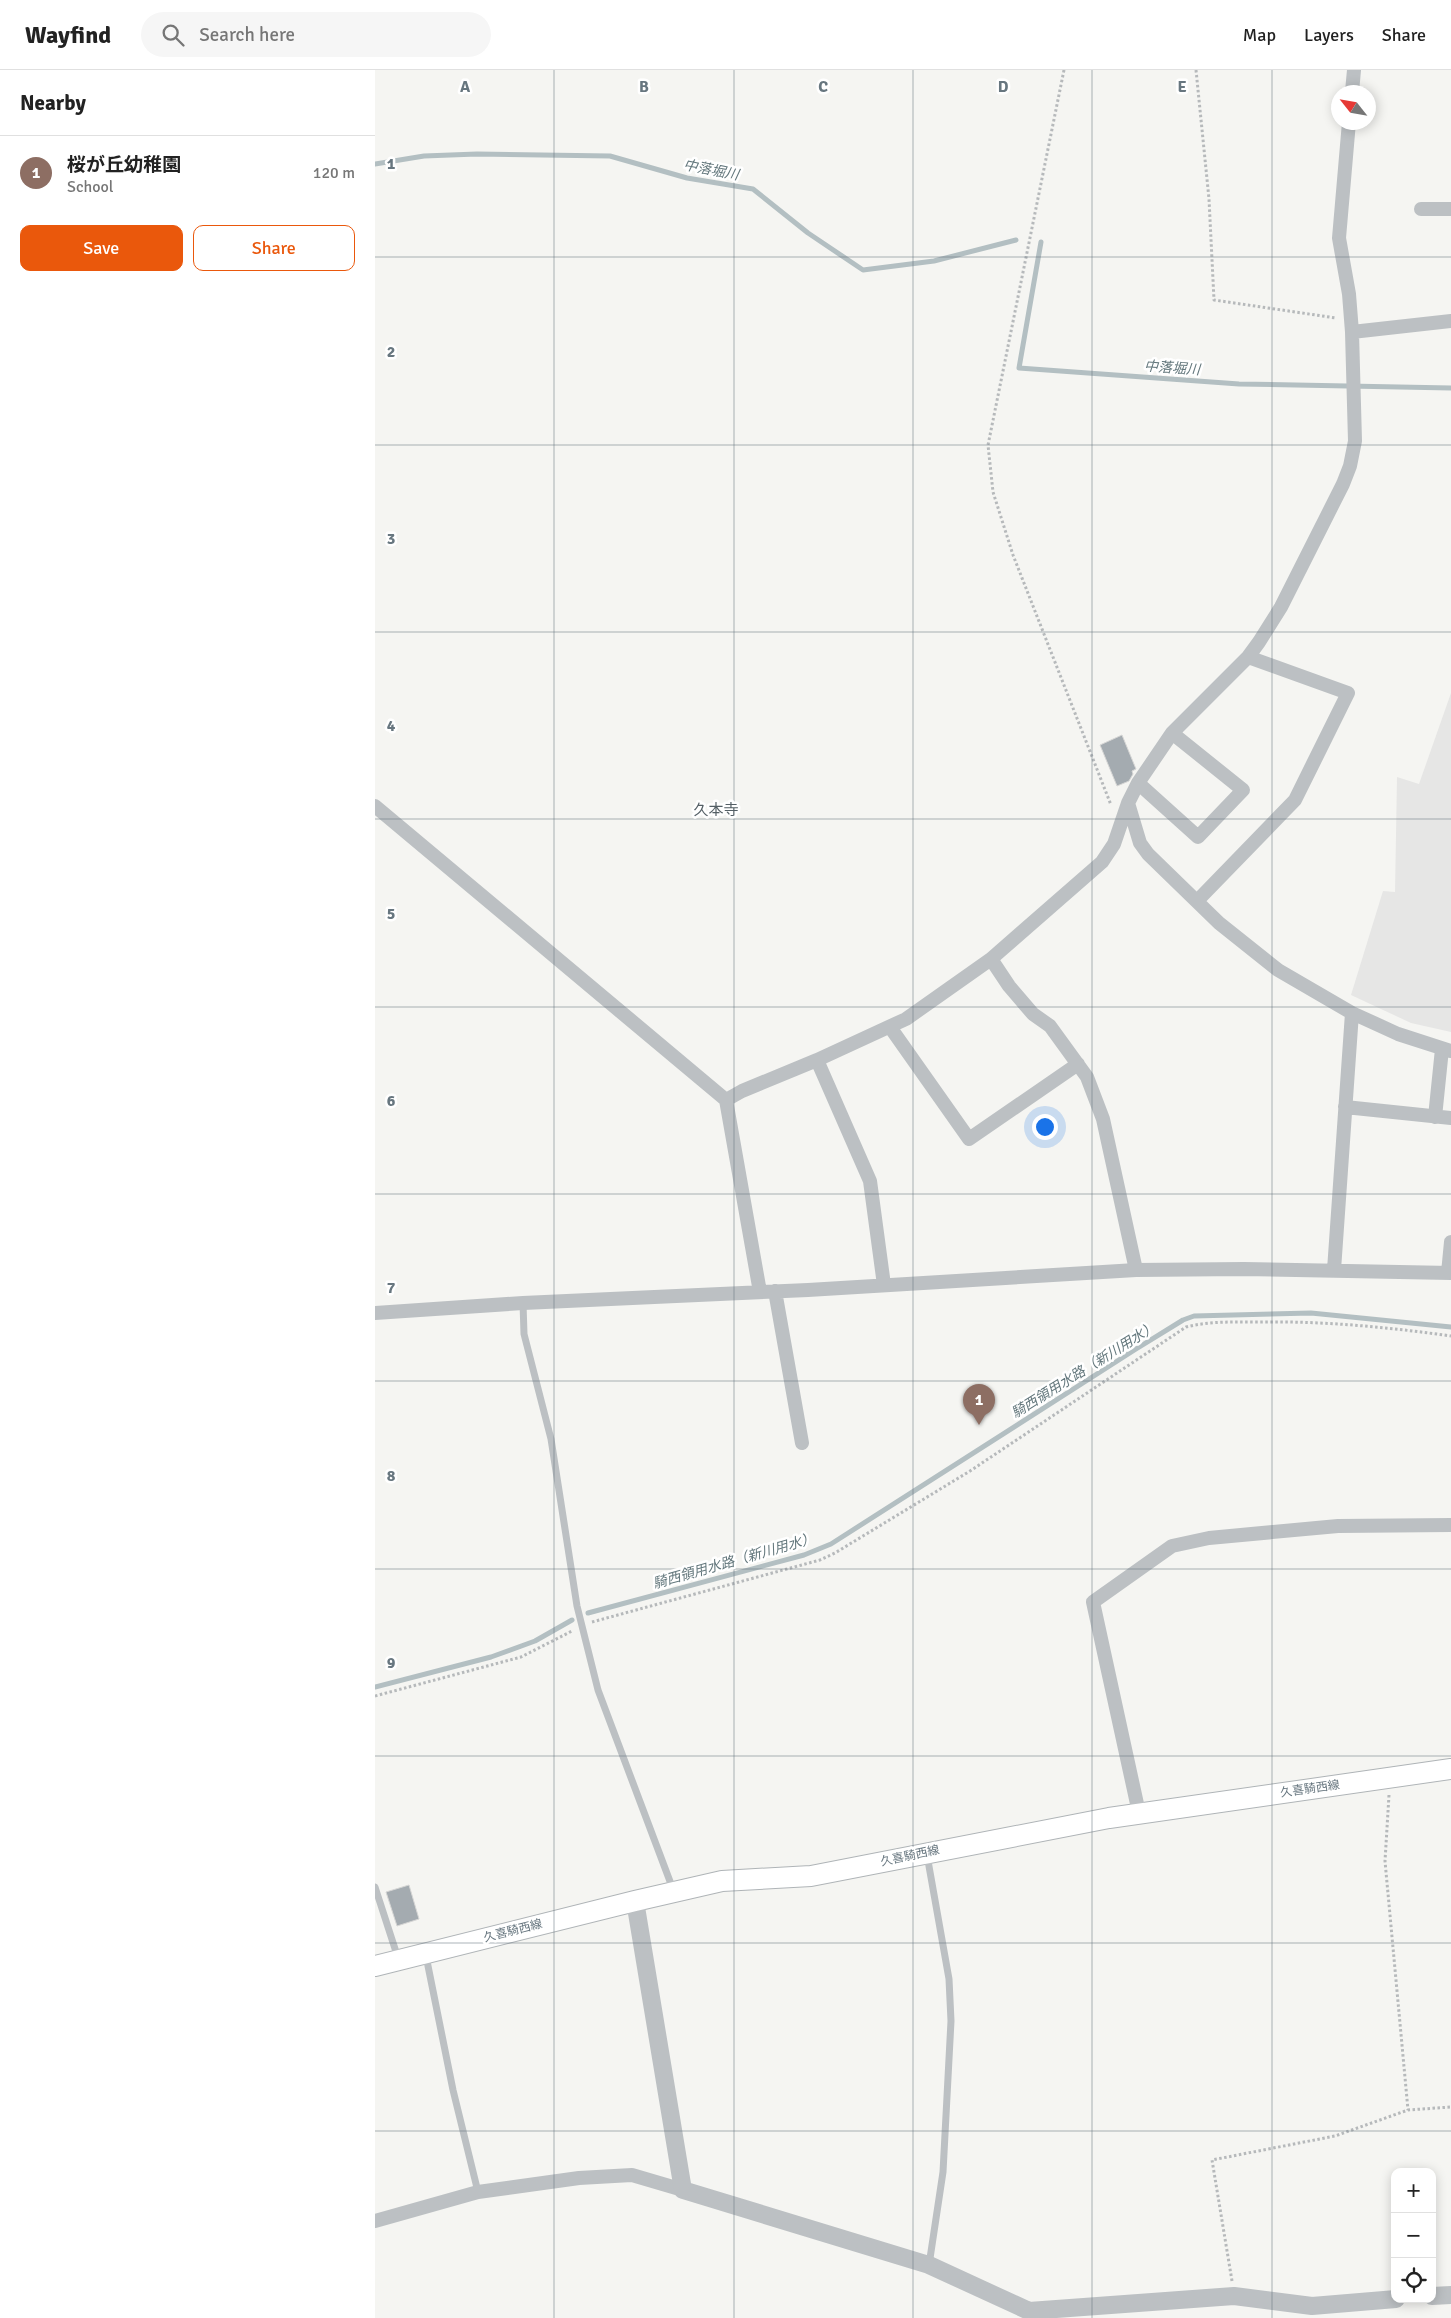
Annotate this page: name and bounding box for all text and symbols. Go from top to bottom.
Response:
search box [141,12,491,57]
text: Wayfind [25,20,111,50]
icon: search [159,21,187,49]
text: Search here [199,23,295,47]
text: Map [1243,24,1276,46]
text: Layers [1304,24,1354,46]
text: Share [1382,24,1426,46]
text: A [460,77,471,97]
text: B [639,77,649,97]
text: C [818,77,828,97]
text: D [998,77,1009,97]
text: E [1177,77,1187,97]
north arrow [1331,85,1376,130]
text: Nearby [20,90,86,116]
text: 桜が丘幼稚園 [67,153,181,177]
text: 1 [387,154,396,174]
water label: 中落堀川 [682,156,742,184]
text: 1 [32,163,40,183]
text: 120 m [313,163,355,183]
text: School [67,177,113,197]
button: Save [20,225,183,271]
button: Share [193,225,355,271]
text: 2 [387,342,395,362]
water label: 中落堀川 [1143,358,1203,379]
text: 3 [387,529,395,549]
text: 4 [387,716,396,736]
district label: 久本寺 [693,801,739,819]
text: 5 [387,904,395,924]
text: 6 [387,1091,396,1111]
your location [1032,1114,1058,1140]
text: 7 [387,1278,396,1298]
water label: 騎西領用水路（新川用水） [1008,1318,1160,1422]
pin: 1 [963,1384,995,1425]
text: 8 [387,1466,396,1486]
water label: 騎西領用水路（新川用水） [651,1530,817,1592]
text: 9 [387,1653,396,1673]
street label: 久喜騎西線 [1279,1777,1341,1801]
street label: 久喜騎西線 [879,1842,941,1870]
street label: 久喜騎西線 [482,1916,544,1946]
map controls [1391,2168,1436,2303]
button: + [1391,2168,1436,2213]
button: − [1391,2213,1436,2258]
button: locate [1391,2258,1436,2303]

